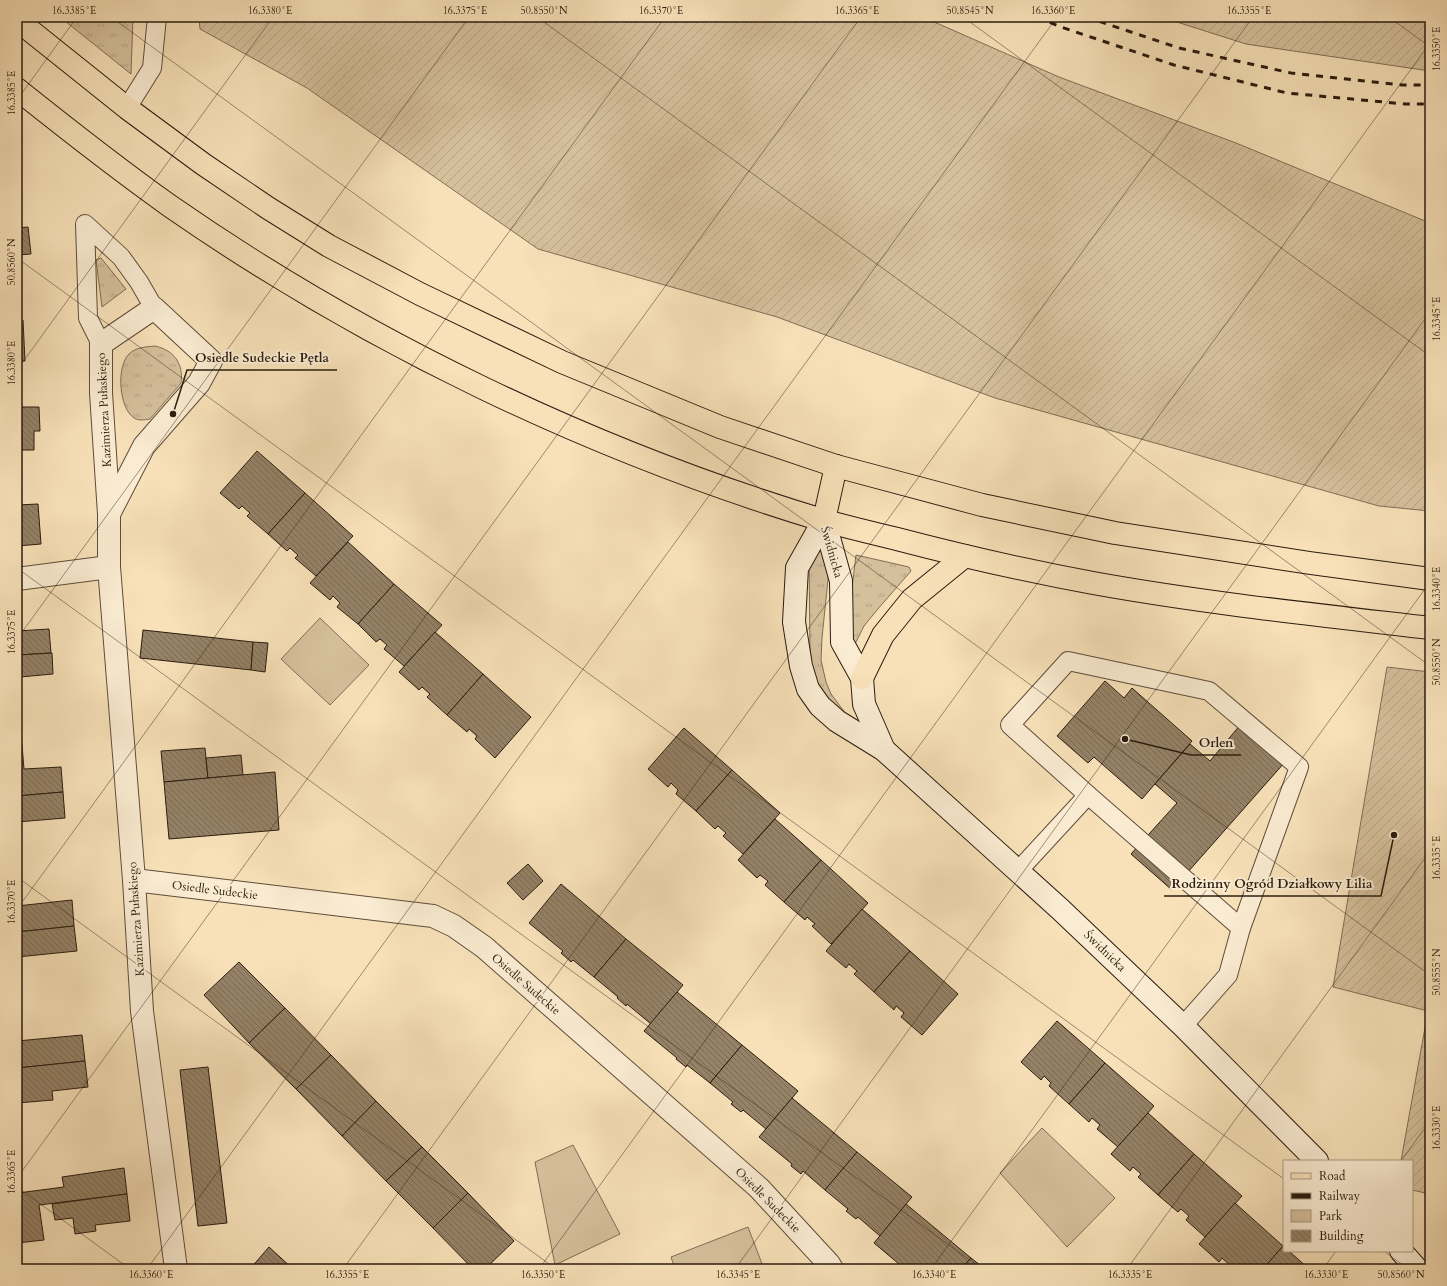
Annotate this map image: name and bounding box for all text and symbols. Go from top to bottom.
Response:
text: 16.3385°E [52,4,96,18]
text: 16.3380°E [248,4,292,18]
text: 16.3375°E [443,4,487,18]
text: 50.8550°N [521,4,568,18]
text: 16.3370°E [639,4,683,18]
text: 16.3365°E [835,4,879,18]
text: 50.8545°N [947,4,994,18]
text: 16.3360°E [1031,4,1075,18]
text: 16.3355°E [1227,4,1271,18]
text: 16.3350°E [1430,27,1444,71]
text: 16.3385°E [5,71,19,115]
text: 50.8560°N [5,238,19,285]
text: 16.3345°E [1430,297,1444,341]
text: 16.3380°E [5,341,19,385]
callout: Osiedle Sudeckie Pętla [187,345,337,370]
text: Osiedle Sudeckie Pętla [195,349,329,367]
street label: Kazimierza Pułaskiego [93,352,115,468]
street label: Świdnicka [817,524,848,580]
text: 16.3340°E [1430,567,1444,611]
text: 16.3375°E [5,610,19,654]
text: 50.8550°N [1430,638,1444,685]
callout: Orlen [1191,730,1241,755]
text: Orlen [1199,734,1234,752]
text: 16.3335°E [1430,836,1444,880]
street label: Kazimierza Pułaskiego [124,861,148,977]
callout: Rodzinny Ogród Działkowy Lilia [1164,871,1381,896]
text: Rodzinny Ogród Działkowy Lilia [1172,875,1373,893]
street label: Osiedle Sudeckie [171,877,259,903]
text: 16.3370°E [5,880,19,924]
street label: Świdnicka [1080,926,1131,976]
text: 50.8555°N [1430,948,1444,995]
street label: Osiedle Sudeckie [488,950,564,1018]
text: 16.3330°E [1430,1106,1444,1150]
text: 16.3365°E [5,1150,19,1194]
legend [1283,1160,1413,1252]
street label: Osiedle Sudeckie [732,1164,804,1236]
text: Road [1319,1168,1346,1184]
text: Railway [1319,1188,1361,1204]
text: Park [1319,1208,1343,1224]
text: Building [1319,1228,1364,1244]
text: 16.3360°E [129,1268,173,1282]
text: 16.3355°E [325,1268,369,1282]
text: 16.3350°E [521,1268,565,1282]
text: 16.3345°E [716,1268,760,1282]
text: 16.3340°E [912,1268,956,1282]
text: 16.3335°E [1108,1268,1152,1282]
text: 16.3330°E [1304,1268,1348,1282]
text: 50.8560°N [1378,1268,1425,1282]

